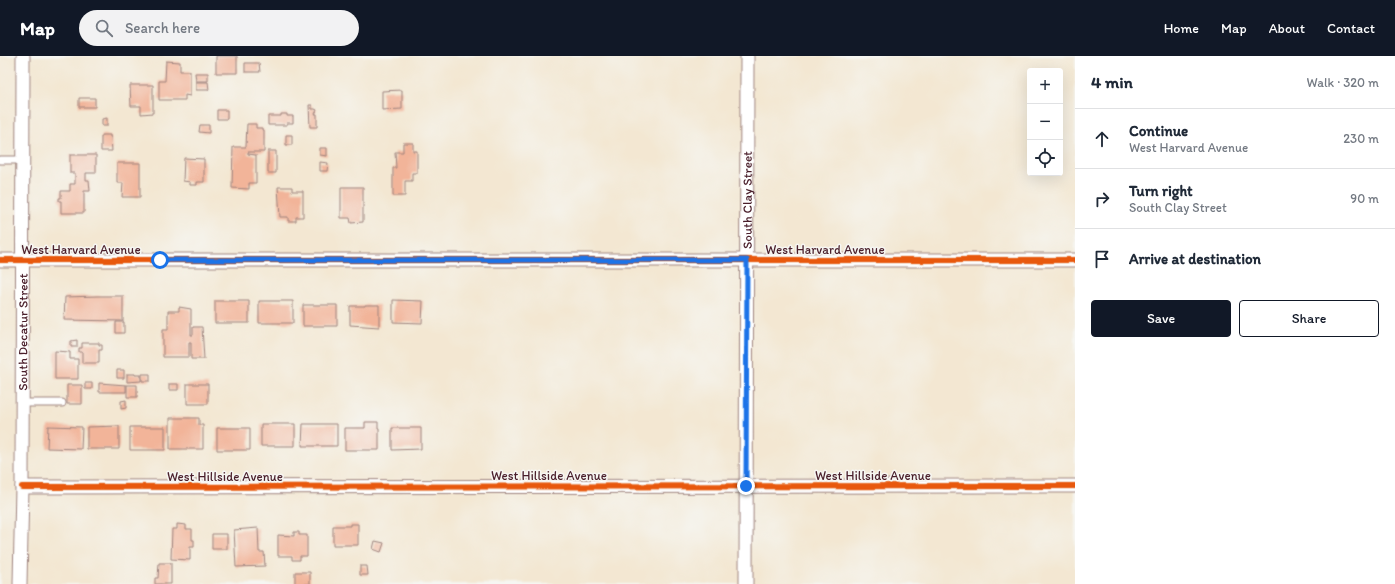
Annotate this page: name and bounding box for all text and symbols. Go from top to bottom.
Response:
search box [79,10,359,46]
text: Map [20,17,55,40]
icon: search [93,17,115,39]
text: Search here [125,19,200,37]
text: Home [1164,20,1199,37]
text: Map [1221,20,1247,37]
text: About [1269,20,1305,37]
text: Contact [1327,20,1375,37]
map controls [1027,68,1063,176]
button: + [1027,68,1063,104]
text: 4 min [1091,72,1133,92]
text: Walk · 320 m [1307,75,1379,90]
button: − [1027,104,1063,140]
text: Continue [1129,122,1188,140]
icon: ahead [1091,128,1113,150]
text: 230 m [1343,131,1379,146]
button: locate [1027,140,1063,176]
text: West Harvard Avenue [1129,140,1248,155]
street label: South Clay Street [740,151,755,249]
text: Turn right [1129,182,1193,200]
icon: right [1091,188,1113,210]
text: 90 m [1350,191,1379,206]
text: South Clay Street [1129,200,1227,215]
street label: West Harvard Avenue [21,242,141,257]
street label: West Harvard Avenue [765,242,885,257]
icon: arrive [1091,248,1113,270]
text: Arrive at destination [1129,250,1261,268]
route start [151,251,169,269]
street label: South Decatur Street [15,273,30,391]
button: Save [1091,300,1231,337]
button: Share [1239,300,1379,337]
street label: West Hillside Avenue [491,468,607,483]
street label: West Hillside Avenue [815,468,931,483]
street label: West Hillside Avenue [167,469,283,484]
route end [737,477,755,495]

